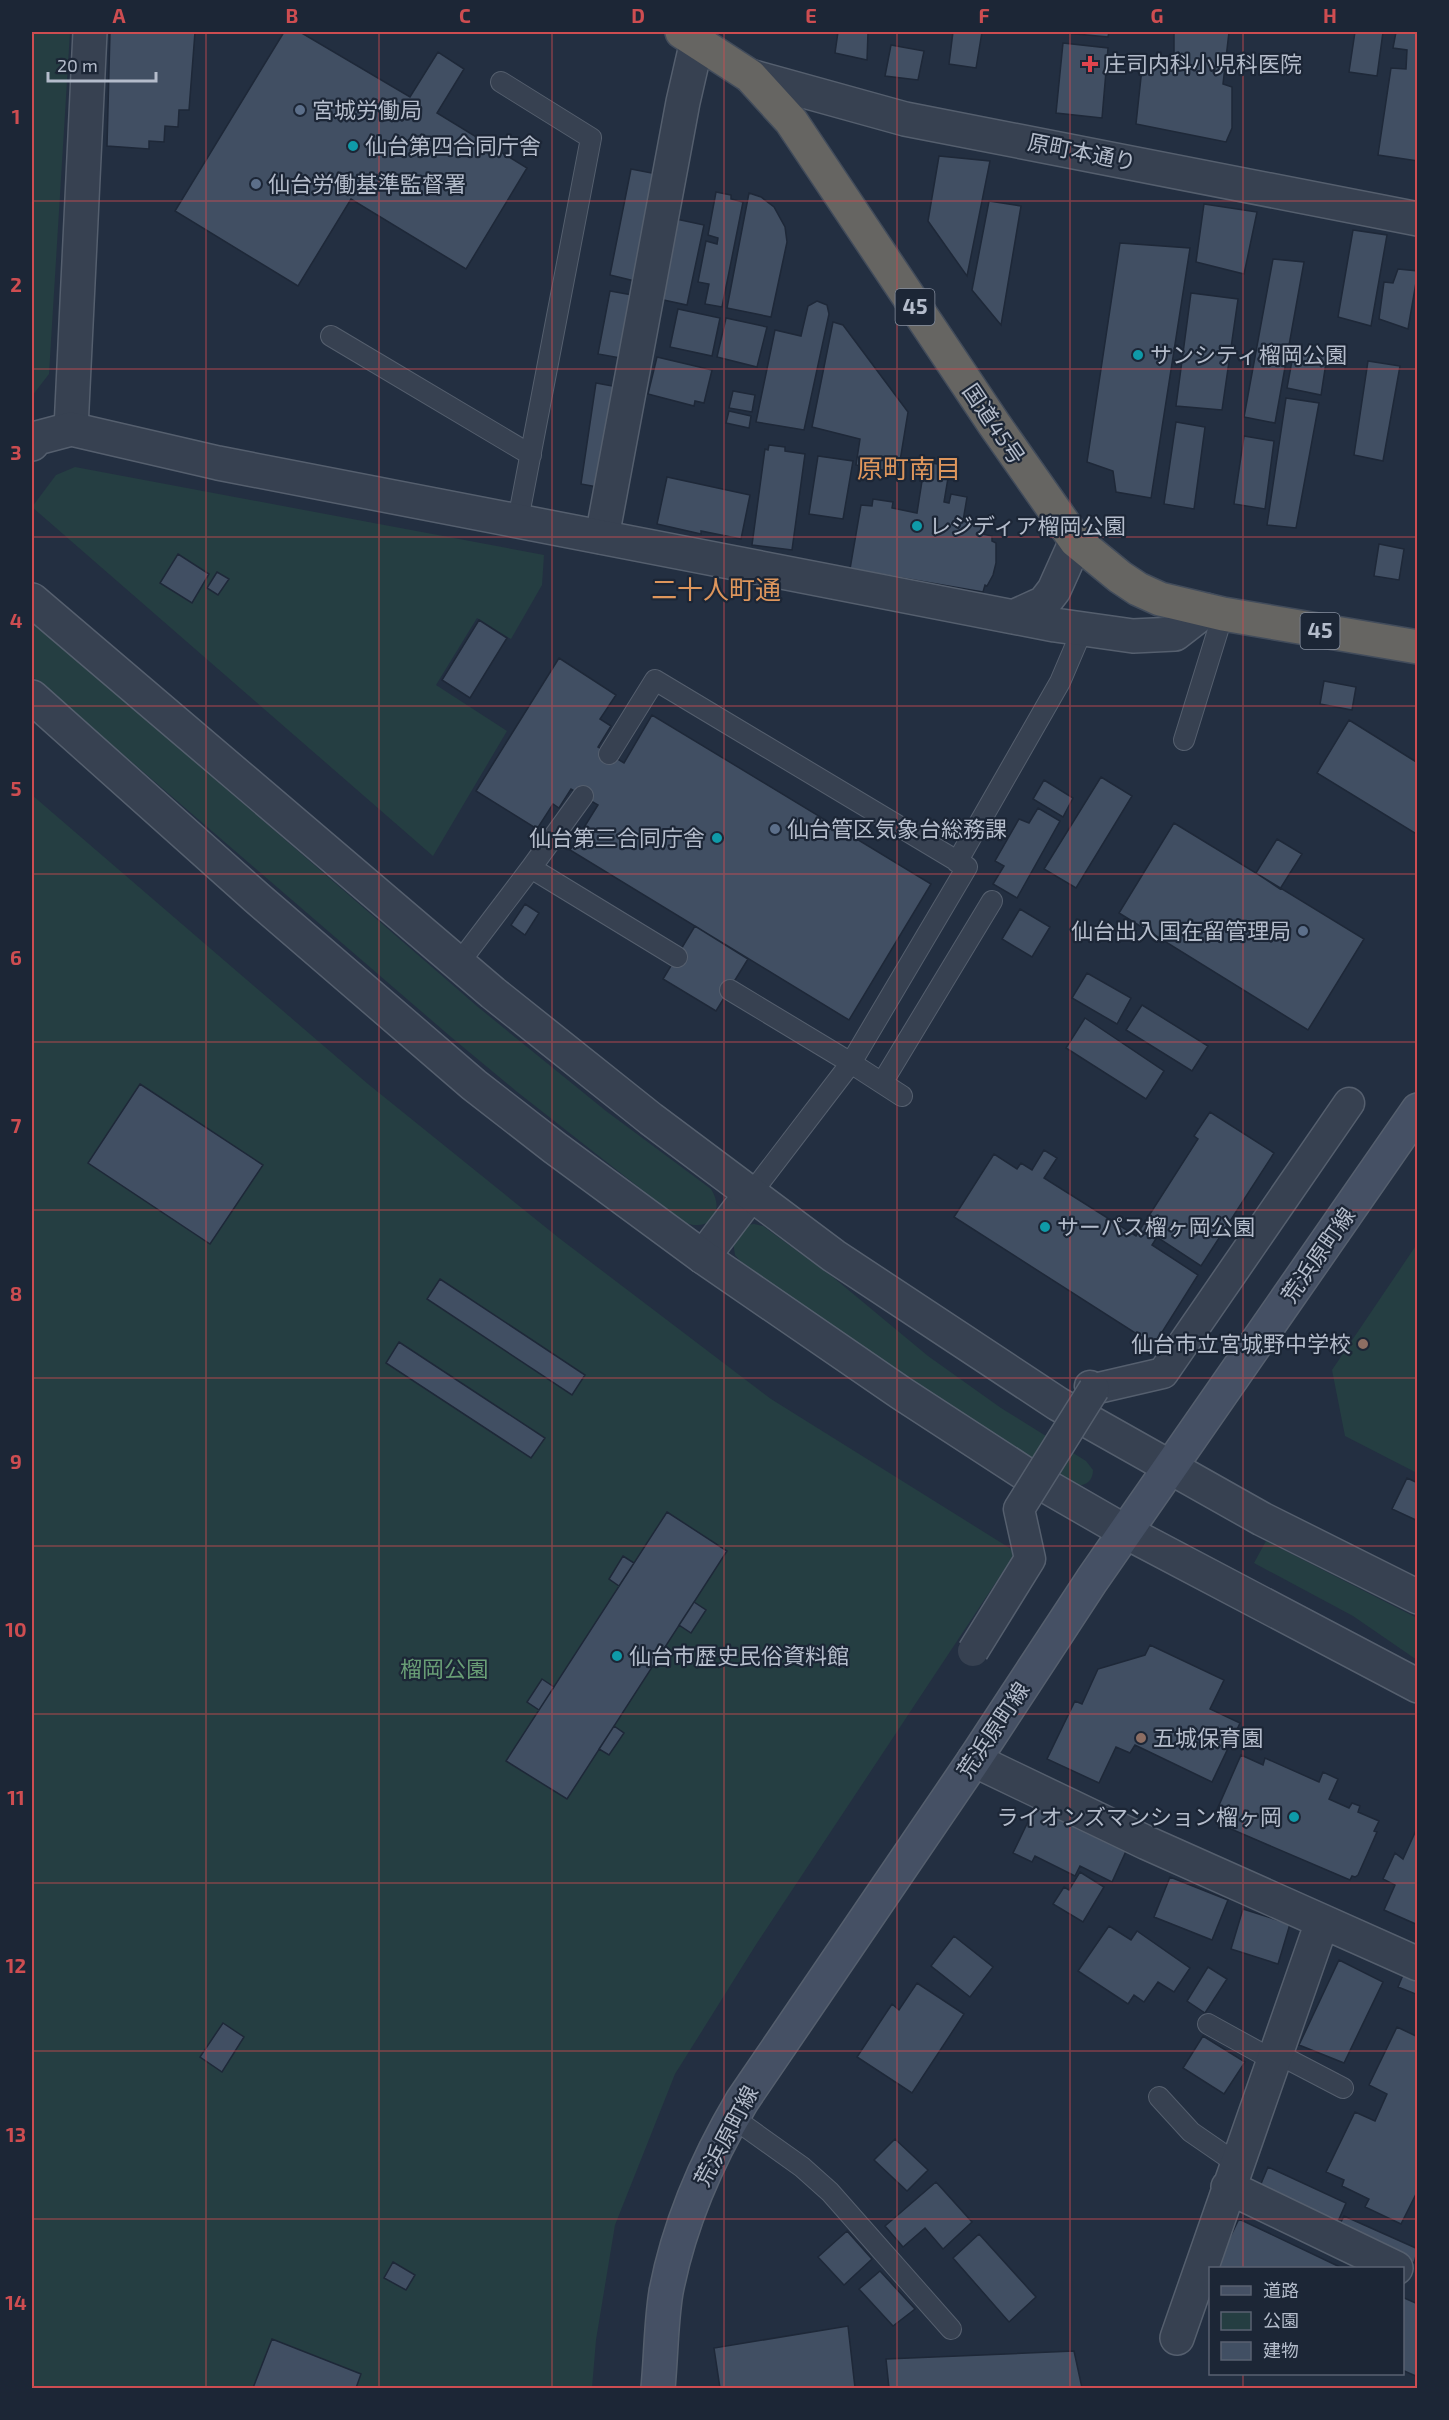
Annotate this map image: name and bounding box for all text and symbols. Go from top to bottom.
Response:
text: A [112,3,126,27]
text: B [286,3,298,27]
text: C [459,3,471,27]
text: D [631,3,645,27]
text: E [805,3,817,27]
text: F [978,3,990,27]
text: G [1151,3,1163,27]
text: H [1323,3,1337,27]
scale bar [48,45,156,83]
place label: 庄司内科小児科医院 [1104,50,1302,76]
text: 20 m [57,54,98,76]
marker: 庄司内科小児科医院 [1081,55,1099,73]
place label: 宮城労働局 [312,96,422,122]
marker: 宮城労働局 [293,103,307,117]
text: 1 [12,104,20,128]
street label: 原町本通り [1026,128,1139,174]
place label: 仙台第四合同庁舎 [365,132,541,158]
marker: 仙台第四合同庁舎 [346,139,360,153]
place label: 仙台労働基準監督署 [268,170,466,196]
marker: 仙台労働基準監督署 [249,177,263,191]
text: 2 [10,272,22,296]
road number: 45 [896,289,934,325]
place label: サンシティ榴岡公園 [1150,341,1347,367]
marker: サンシティ榴岡公園 [1131,348,1145,362]
street label: 国道45号 [959,378,1031,469]
text: 3 [10,440,22,464]
district label: 原町南目 [857,452,961,483]
place label: レジディア榴岡公園 [929,512,1125,538]
marker: レジディア榴岡公園 [910,519,924,533]
district label: 二十人町通 [651,573,781,604]
text: 4 [10,608,23,632]
road number: 45 [1300,613,1340,649]
text: 5 [10,776,22,800]
place label: 仙台管区気象台総務課 [787,815,1007,841]
marker: 仙台管区気象台総務課 [768,822,782,836]
place label: 仙台第三合同庁舎 [529,824,705,850]
marker: 仙台第三合同庁舎 [710,831,724,845]
place label: 仙台出入国在留管理局 [1071,917,1291,943]
marker: 仙台出入国在留管理局 [1296,924,1310,938]
text: 6 [10,945,22,969]
text: 7 [11,1113,22,1137]
street label: 荒浜原町線 [1275,1202,1359,1307]
place label: サーパス榴ヶ岡公園 [1057,1213,1255,1239]
marker: サーパス榴ヶ岡公園 [1038,1220,1052,1234]
text: 8 [10,1281,22,1305]
place label: 仙台市立宮城野中学校 [1131,1330,1351,1356]
marker: 仙台市立宮城野中学校 [1356,1337,1370,1351]
text: 9 [10,1449,22,1473]
text: 10 [5,1617,27,1641]
place label: 仙台市歴史民俗資料館 [629,1642,849,1668]
marker: 仙台市歴史民俗資料館 [610,1649,624,1663]
park label: 榴岡公園 [400,1655,488,1681]
street label: 荒浜原町線 [951,1677,1034,1782]
place label: 五城保育園 [1153,1724,1263,1750]
marker: 五城保育園 [1134,1731,1148,1745]
text: 11 [7,1785,25,1809]
place label: ライオンズマンション榴ヶ岡 [996,1803,1282,1829]
marker: ライオンズマンション榴ヶ岡 [1287,1810,1301,1824]
text: 12 [6,1953,26,1977]
street label: 荒浜原町線 [688,2081,762,2190]
text: 13 [6,2122,26,2146]
legend [1209,2267,1404,2375]
text: 道路 [1263,2279,1299,2301]
text: 14 [5,2290,27,2314]
text: 公園 [1263,2309,1299,2331]
text: 建物 [1263,2339,1299,2361]

